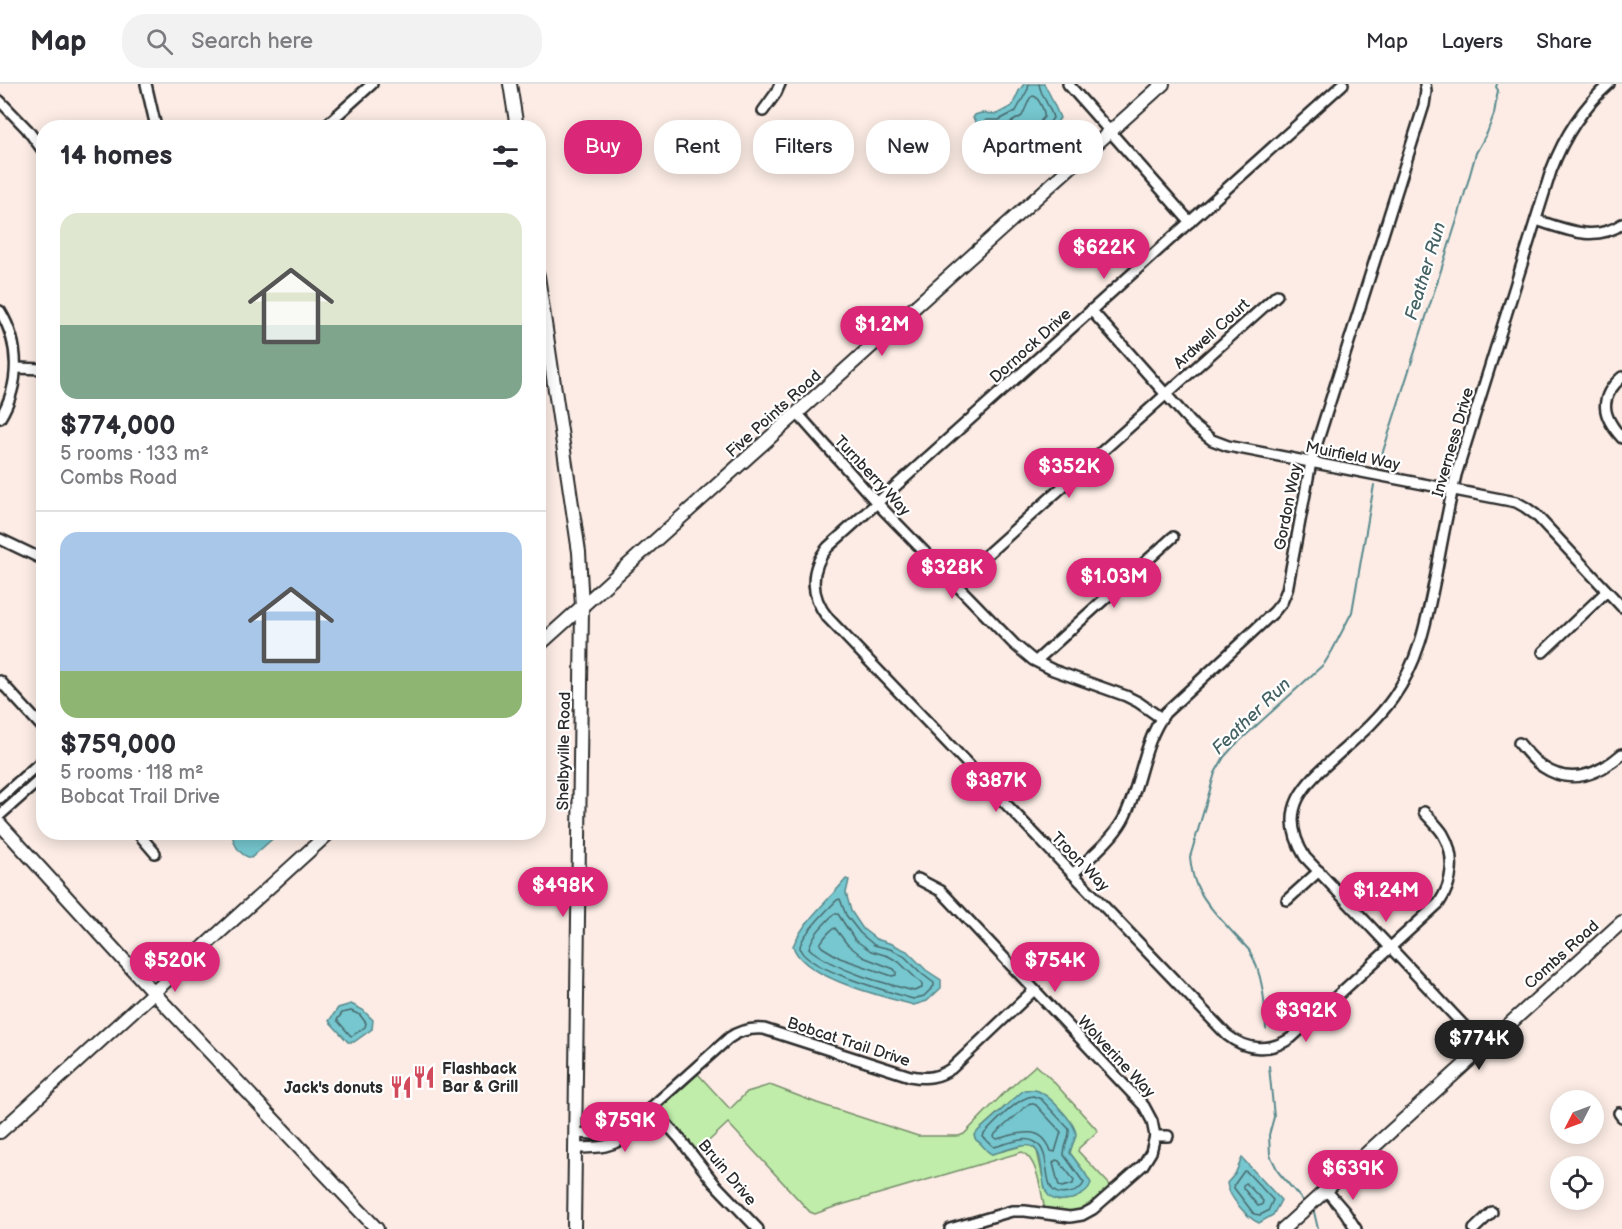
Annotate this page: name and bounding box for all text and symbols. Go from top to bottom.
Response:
search box [122,14,542,68]
text: Map [30,25,86,58]
icon: search [143,25,176,58]
text: Search here [191,28,313,55]
text: Map [1366,29,1408,54]
text: Layers [1441,29,1503,54]
text: Share [1536,29,1592,54]
chip: Buy [564,120,642,174]
chip: Rent [654,120,741,174]
chip: Filters [753,120,854,174]
chip: New [866,120,950,174]
chip: Apartment [962,120,1103,174]
icon: filters [489,140,522,173]
text: 14 homes [60,141,172,172]
water label: Feather Run [1401,220,1450,323]
pin: $622K [1062,229,1146,280]
text: $622K [1073,236,1135,260]
icon: home [237,252,345,360]
street label: Ardwell Court [1170,295,1254,373]
street label: Dornock Drive [986,304,1076,388]
pin: $1.2M [840,306,924,357]
text: $1.2M [854,313,910,337]
street label: Five Points Road [723,367,825,462]
street label: Inverness Drive [1429,385,1478,499]
text: $774,000 [60,411,176,442]
street label: Turnberry Way [830,432,914,521]
street label: Muirfield Way [1304,438,1402,475]
text: 5 rooms · 133 m² [60,442,209,466]
pin: $352K [1027,448,1111,499]
text: $352K [1038,455,1100,479]
street label: Gordon Way [1271,462,1306,552]
text: Combs Road [60,466,177,490]
pin: $328K [910,549,994,600]
text: $328K [921,556,983,580]
pin: $1.03M [1065,558,1163,609]
text: $1.03M [1080,565,1148,589]
icon: home [237,571,345,679]
water label: Feather Run [1208,674,1295,759]
street label: Shelbyville Road [554,692,575,811]
text: $759,000 [60,730,176,761]
text: 5 rooms · 118 m² [60,761,204,785]
pin: $387K [954,762,1038,813]
text: $387K [965,769,1027,793]
text: Bobcat Trail Drive [60,785,220,809]
street label: Troon Way [1047,828,1113,896]
pin: $498K [521,867,605,918]
pin: $1.24M [1337,872,1435,923]
text: $498K [532,874,594,898]
text: $1.24M [1353,879,1419,903]
street label: Combs Road [1521,917,1603,994]
pin: $520K [133,942,217,993]
pin: $754K [1013,942,1097,993]
text: $520K [144,949,206,973]
text: $754K [1024,949,1086,973]
pin: $392K [1264,992,1348,1043]
text: $392K [1275,999,1337,1023]
street label: Wolverine Way [1073,1012,1159,1102]
street label: Bobcat Trail Drive [785,1014,913,1071]
pin: $774K [1437,1020,1521,1071]
text: $774K [1449,1027,1509,1051]
place label: Flashback Bar & Grill [442,1060,518,1097]
restaurant icon: Flashback Bar & Grill [411,1064,437,1090]
restaurant icon: Jack's donuts [388,1074,414,1100]
place label: Jack's donuts [284,1079,383,1098]
north arrow [1550,1090,1604,1144]
map controls [1550,1090,1604,1210]
pin: $759K [583,1102,667,1153]
text: $759K [594,1109,656,1133]
street label: Bruin Drive [694,1136,760,1210]
pin: $639K [1311,1150,1395,1201]
button: locate [1550,1156,1604,1210]
text: $639K [1322,1157,1384,1181]

